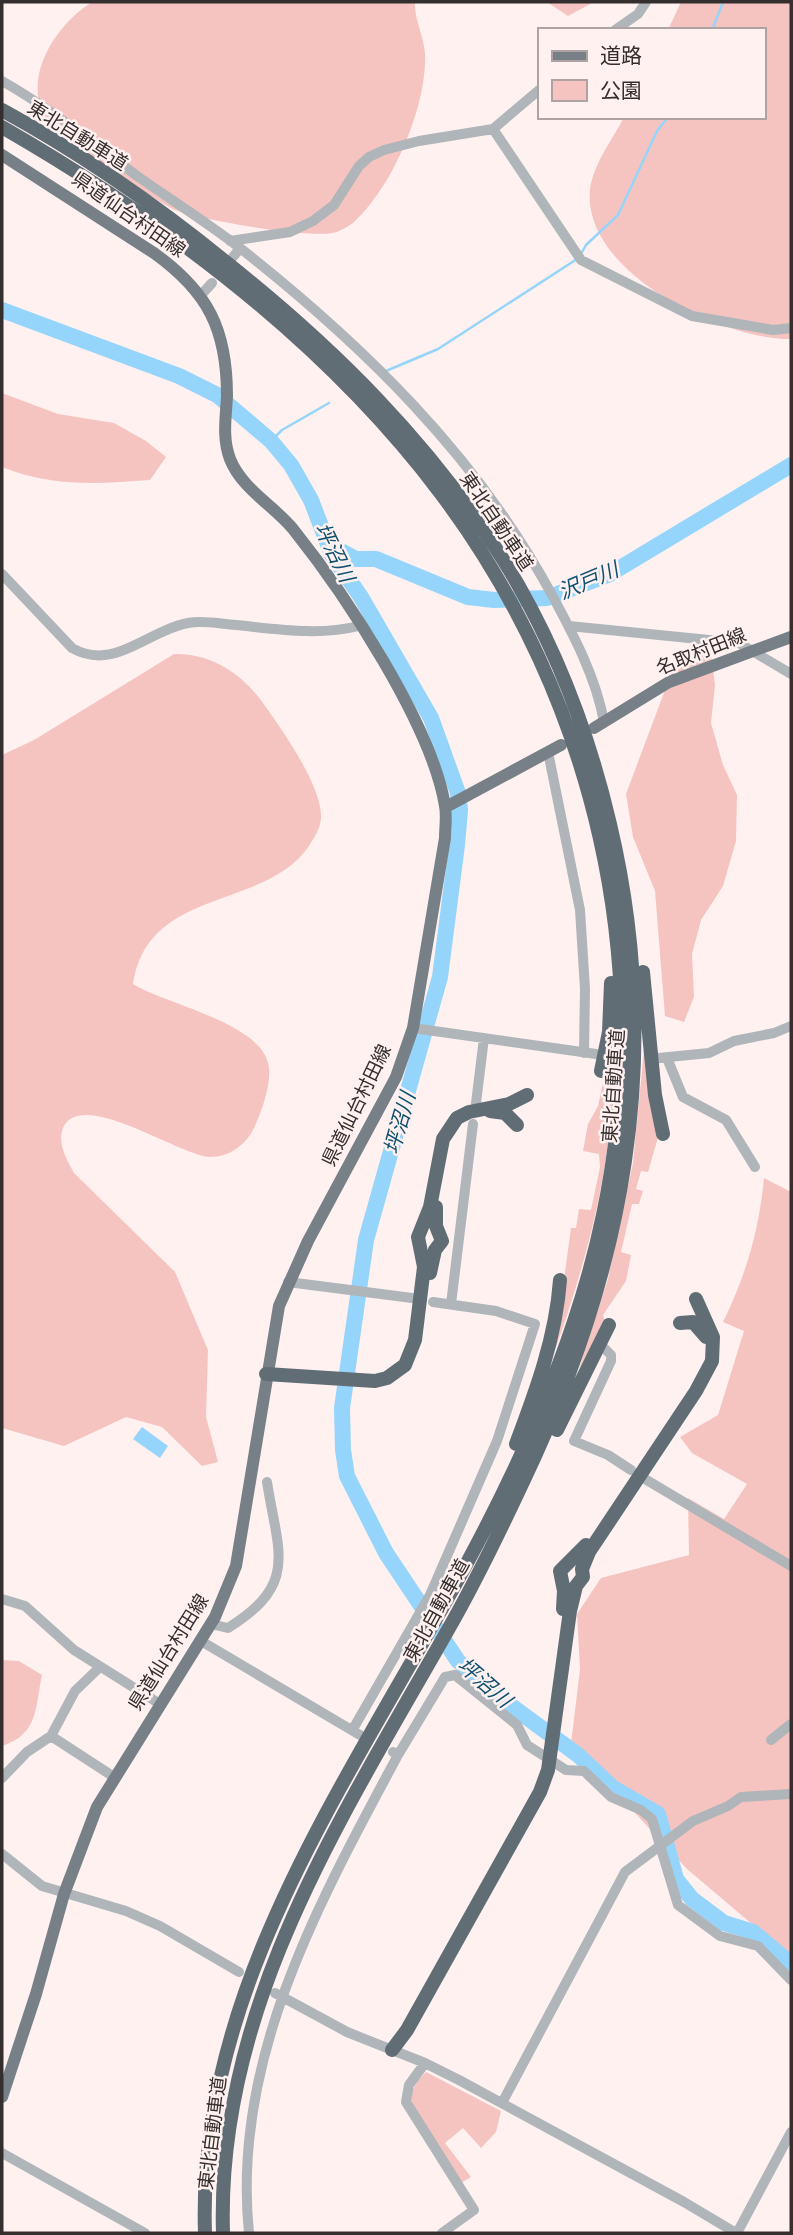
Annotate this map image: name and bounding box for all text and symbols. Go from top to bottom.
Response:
legend [538,28,765,119]
text: 道路 [600,41,642,69]
text: 公園 [600,76,642,104]
street label: 東北自動車道 [23,94,133,176]
street label: 県道仙台村田線 [67,165,191,263]
street label: 東北自動車道 [454,466,540,576]
water label: 坪沼川 [309,518,362,588]
water label: 沢戸川 [554,554,624,605]
street label: 名取村田線 [652,621,750,681]
street label: 東北自動車道 [596,1028,630,1144]
street label: 県道仙台村田線 [315,1040,397,1170]
water label: 坪沼川 [377,1087,422,1157]
street label: 東北自動車道 [397,1554,475,1666]
street label: 県道仙台村田線 [122,1589,214,1715]
water label: 坪沼川 [452,1651,519,1715]
street label: 東北自動車道 [192,2075,232,2191]

